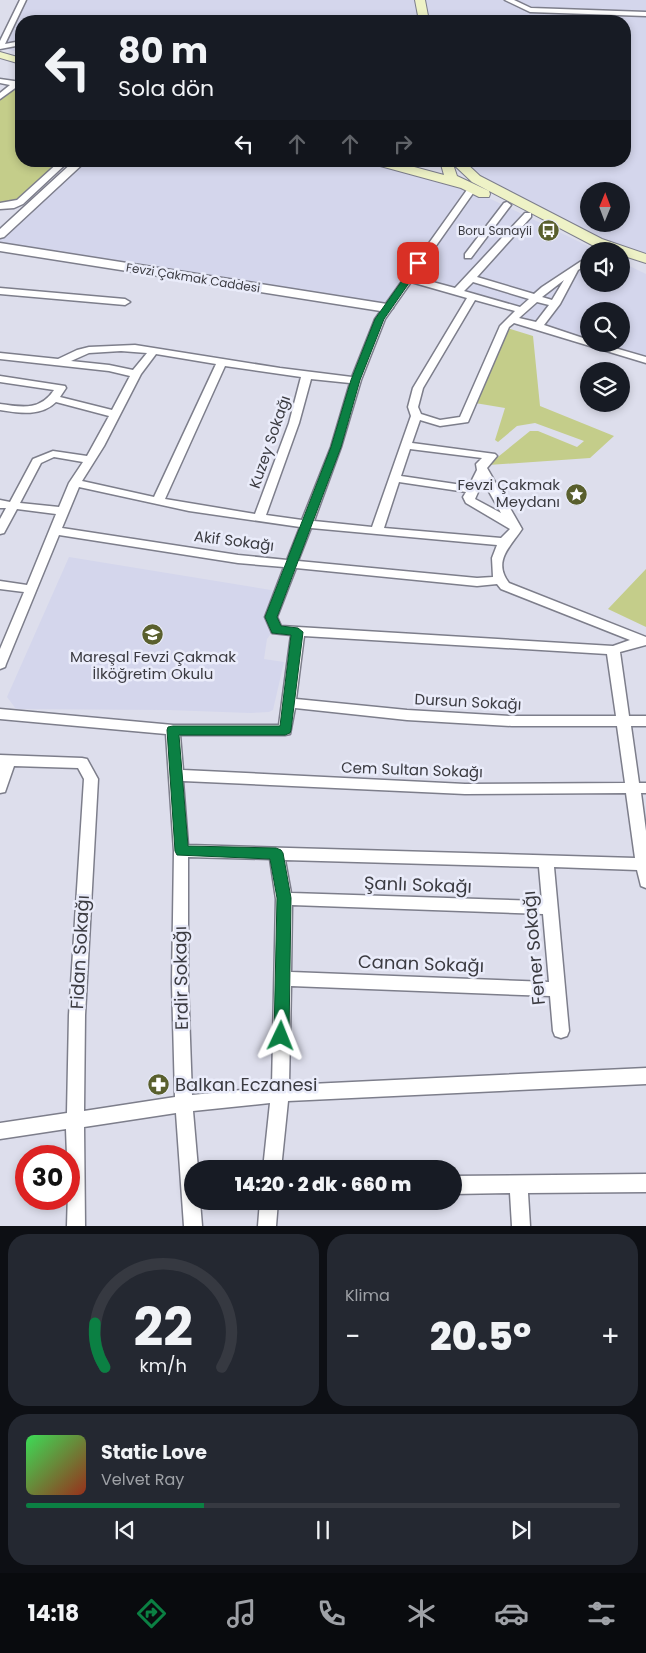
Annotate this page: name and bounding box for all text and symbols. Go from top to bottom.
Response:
text: 80 m [118,26,208,75]
icon: left [35,35,100,100]
text: Sola dön [118,73,214,104]
icon: left [230,130,258,158]
icon: ahead [283,130,311,158]
icon: ahead [336,130,364,158]
icon: right [389,130,417,158]
north arrow [580,182,630,232]
map controls [580,182,630,412]
bus stop icon: Boru Sanayii [536,219,560,243]
place label: Boru Sanayii [458,222,532,239]
pin [397,242,439,284]
button: sound [580,242,630,292]
icon: arrive [404,249,432,277]
street label: Fevzi Çakmak Caddesi [125,259,261,297]
button: search [580,302,630,352]
button: layers [580,362,630,412]
street label: Kuzey Sokağı [244,392,295,491]
place label: Fevzi Çakmak Meydanı [457,474,560,512]
place icon: Fevzi Çakmak Meydanı [564,482,588,506]
street label: Akif Sokağı [193,525,275,556]
school or university icon: Mareşal Fevzi Çakmak İlköğretim Okulu [141,622,165,646]
place label: Mareşal Fevzi Çakmak İlköğretim Okulu [70,646,236,684]
street label: Dursun Sokağı [414,688,522,715]
street label: Cem Sultan Sokağı [341,757,483,782]
street label: Şanlı Sokağı [364,870,472,899]
street label: Fener Sokağı [516,890,551,1006]
street label: Fidan Sokağı [64,894,95,1010]
street label: Erdir Sokağı [167,926,194,1030]
street label: Canan Sokağı [358,949,485,978]
position arrow [254,1009,306,1061]
place label: Balkan Eczanesi [175,1072,317,1097]
pharmacy icon: Balkan Eczanesi [147,1073,171,1097]
speed limit sign: 30 [15,1145,80,1210]
text: 14:20 · 2 dk · 660 m [235,1171,411,1198]
text: Klima [345,1284,390,1307]
text: 22 [134,1291,193,1364]
text: 20.5° [430,1310,531,1363]
text: − [345,1317,360,1356]
text: + [601,1317,620,1356]
text: km/h [140,1353,187,1378]
text: Static Love [101,1439,207,1466]
text: Velvet Ray [101,1468,184,1491]
icon: previous [111,1516,139,1544]
icon: pause [309,1516,337,1544]
icon: next [507,1516,535,1544]
icon: directions [134,1596,169,1631]
icon: music [224,1596,259,1631]
icon: phone [314,1596,349,1631]
icon: climate [404,1596,439,1631]
icon: car [494,1596,529,1631]
icon: filters [584,1596,619,1631]
text: 14:18 [27,1598,79,1629]

